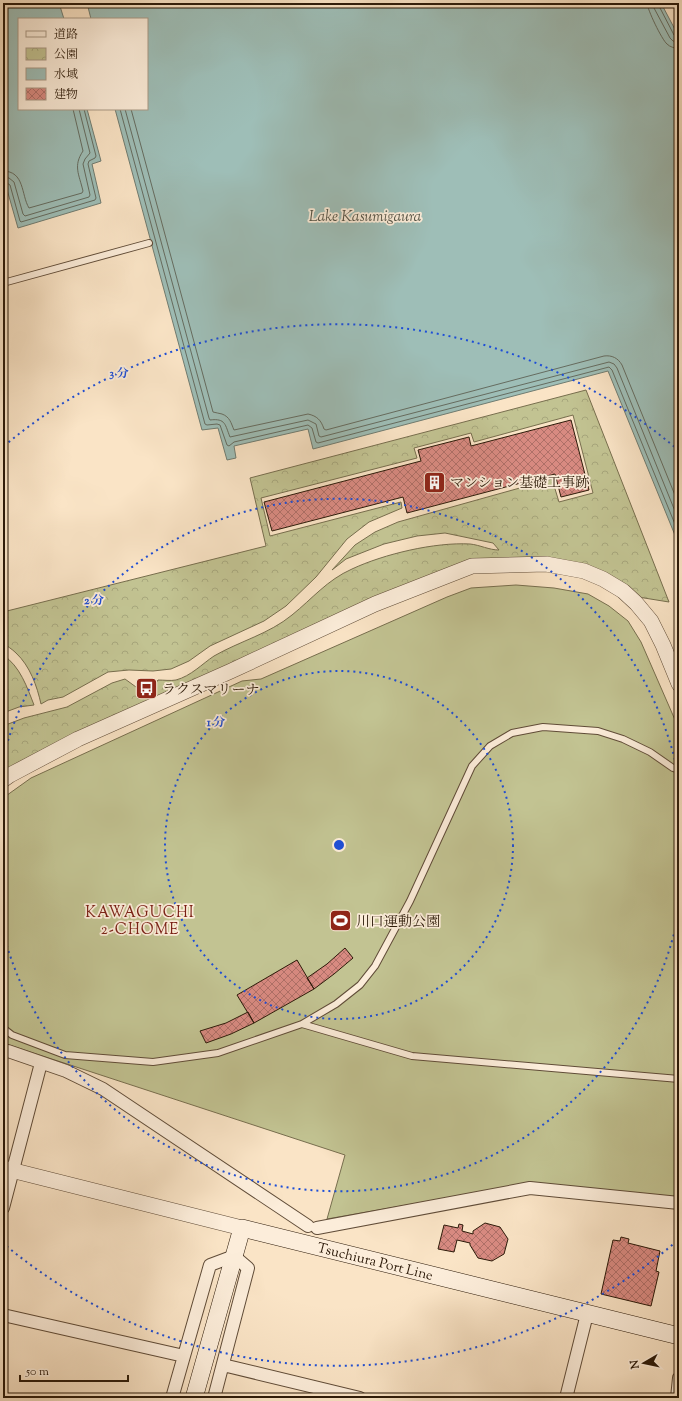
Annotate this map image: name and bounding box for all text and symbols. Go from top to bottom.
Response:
legend [18,18,148,110]
text: 道路 [54,26,78,44]
text: 公園 [54,46,78,64]
text: 水域 [54,66,78,84]
text: 建物 [54,86,78,104]
water label: Lake Kasumigaura [309,207,422,228]
text: 3 分 [109,365,129,383]
building icon: マンション基礎工事跡 [421,469,447,495]
place label: マンション基礎工事跡 [450,474,589,494]
text: 2 分 [84,592,104,610]
bus stop icon: ラクスマリーナ [133,676,159,702]
place label: ラクスマリーナ [162,681,260,701]
text: 1 分 [206,714,225,732]
centre of rings [332,838,346,852]
district label: KAWAGUCHI 2-CHOME [85,903,195,941]
sports icon: 川口運動公園 [328,908,354,934]
place label: 川口運動公園 [356,913,440,933]
street label: Tsuchiura Port Line [315,1239,435,1287]
north arrow [624,1343,664,1383]
scale bar [20,1357,128,1383]
text: N [626,1359,644,1371]
text: 50 m [25,1363,49,1381]

